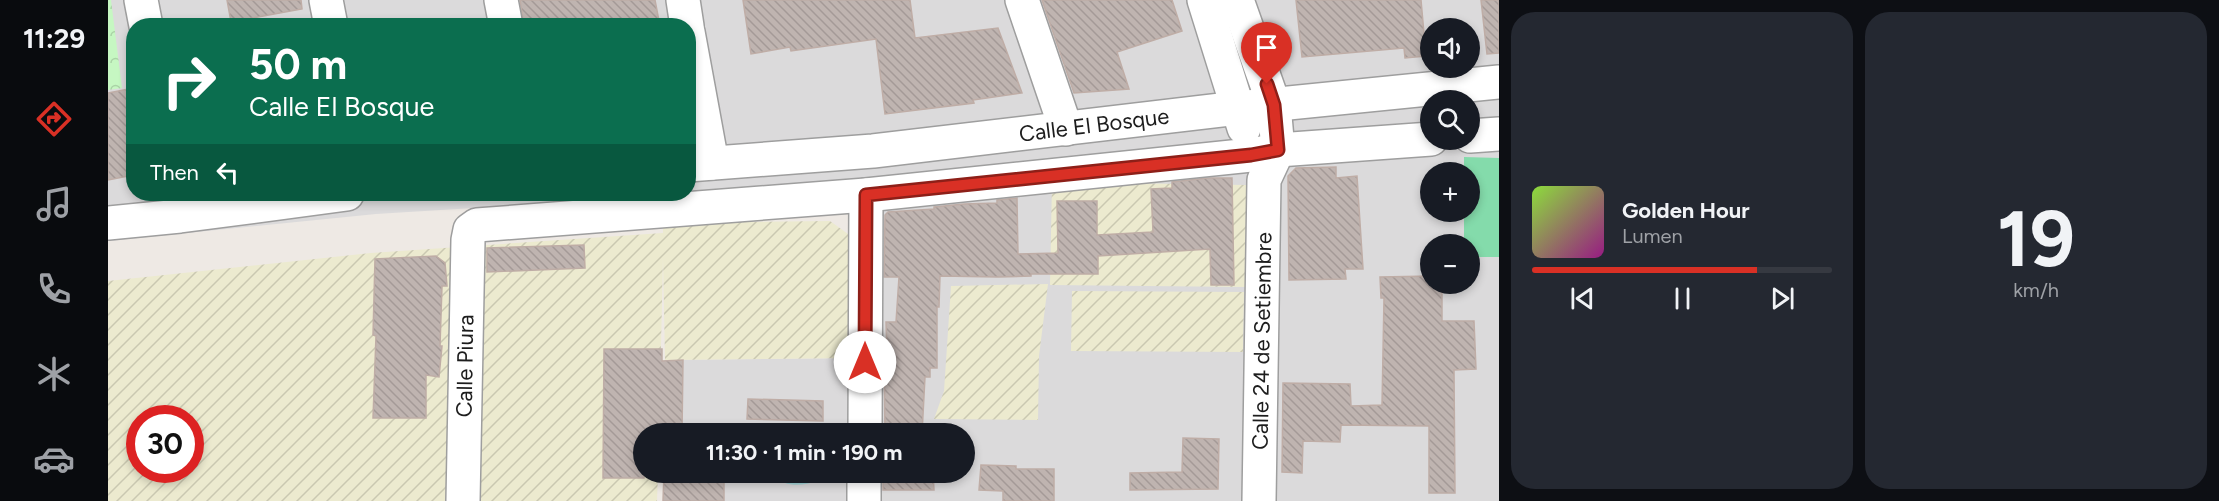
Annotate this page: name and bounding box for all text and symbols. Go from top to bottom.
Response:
map controls [1420,18,1480,294]
button: sound [1420,18,1480,78]
text: 11:29 [23,22,85,55]
pin [1241,22,1292,84]
icon: arrive [1250,31,1283,64]
text: 50 m [249,39,347,90]
icon: right [150,42,228,120]
text: Calle El Bosque [249,90,434,123]
button: search [1420,90,1480,150]
icon: directions [33,98,75,140]
street label: Calle El Bosque [1017,102,1171,148]
icon: left [211,156,244,189]
text: Then [150,159,199,186]
button: + [1420,162,1480,222]
icon: music [33,183,75,225]
text: 19 [1997,192,2075,286]
text: Golden Hour [1622,197,1750,224]
text: Lumen [1622,224,1683,248]
street label: Calle 24 de Setiembre [1247,232,1277,450]
button: − [1420,234,1480,294]
icon: phone [33,268,75,310]
text: km/h [2013,278,2059,302]
icon: previous [1566,282,1599,315]
icon: pause [1666,282,1699,315]
icon: next [1766,282,1799,315]
street label: Calle Piura [451,314,479,418]
position arrow [833,330,897,394]
icon: climate [33,353,75,395]
speed limit sign: 30 [126,405,204,483]
icon: car [33,438,75,480]
text: 11:30 · 1 min · 190 m [706,439,902,466]

